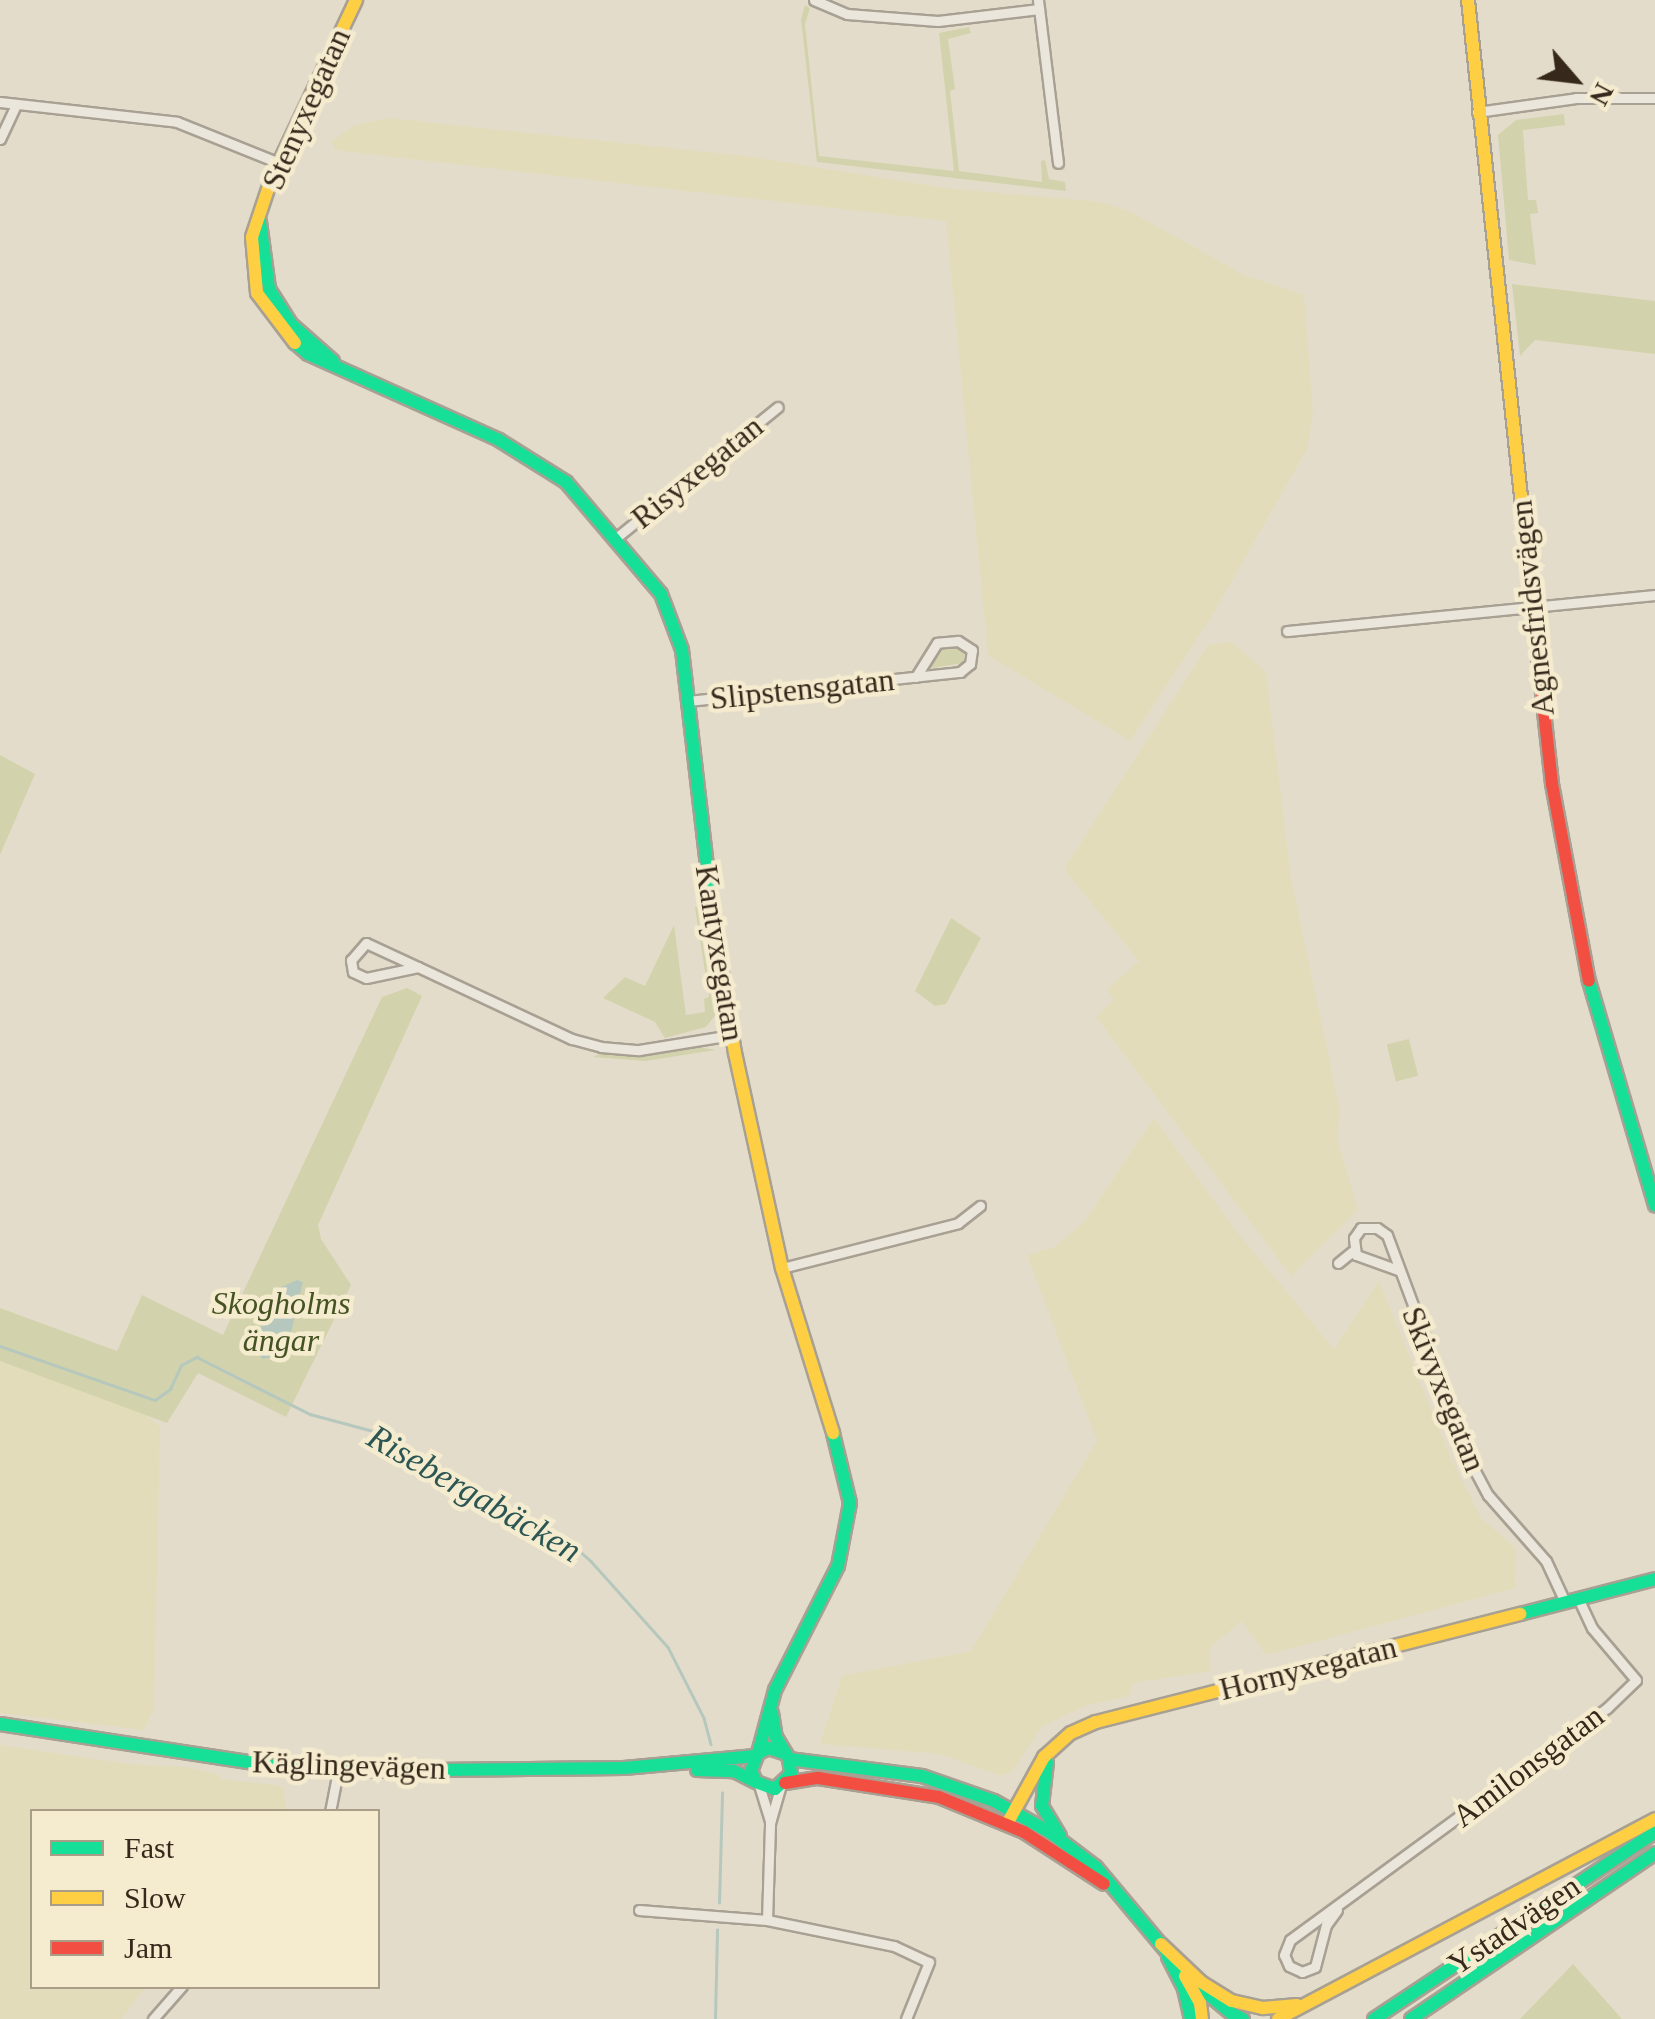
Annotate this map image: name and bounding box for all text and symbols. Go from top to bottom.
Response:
street label: Stenyxegatan [253,22,359,196]
north arrow [1525,30,1625,130]
text: N [1583,78,1620,111]
street label: Risyxegatan [623,407,771,537]
street label: Agnesfridsvägen [1502,498,1562,718]
street label: Slipstensgatan [708,660,896,718]
street label: Kantyxegatan [687,862,753,1044]
park label: Skogholms ängar [212,1285,350,1360]
street label: Skivyxegatan [1394,1301,1494,1477]
water label: Risebergabäcken [360,1416,588,1572]
street label: Hornyxegatan [1215,1627,1401,1709]
street label: Amilonsgatan [1445,1697,1611,1835]
street label: Käglingevägen [252,1742,446,1788]
legend [30,1809,380,1989]
text: Fast [124,1831,174,1864]
street label: Ystadvägen [1441,1867,1587,1983]
text: Slow [124,1881,186,1914]
text: Jam [124,1931,172,1964]

